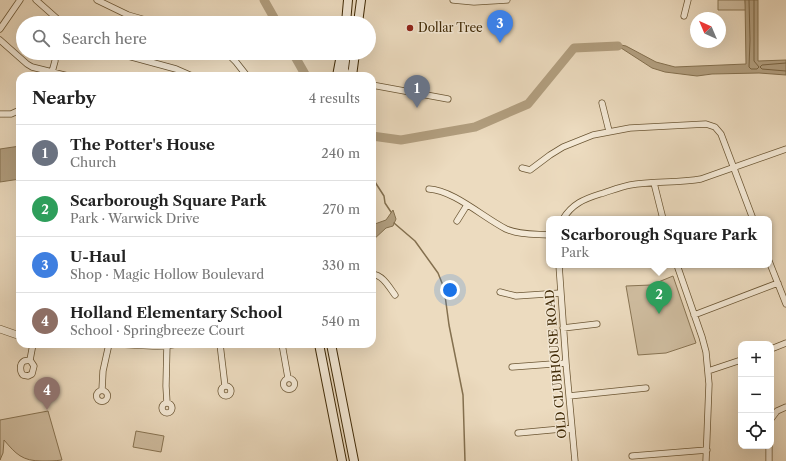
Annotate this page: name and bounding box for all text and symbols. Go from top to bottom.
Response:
pin: 3 [487,10,513,43]
north arrow [690,12,726,48]
search box [16,16,376,60]
place label: Dollar Tree [418,20,483,35]
marker: Dollar Tree [405,23,415,33]
icon: search [30,27,52,49]
text: Search here [62,29,147,48]
pin: 1 [404,75,430,108]
text: Nearby [32,88,96,108]
text: 4 results [309,90,360,106]
text: The Potter's House [70,135,215,154]
text: 1 [42,145,48,161]
text: 240 m [321,145,360,161]
text: Church [70,154,116,170]
text: Scarborough Square Park [70,191,266,210]
text: 2 [41,201,49,217]
text: 270 m [322,201,360,217]
text: Park · Warwick Drive [70,210,200,226]
popup [546,216,772,268]
text: Scarborough Square Park [561,225,757,244]
text: Park [561,244,589,260]
text: U-Haul [70,247,126,266]
text: 3 [41,257,49,273]
text: 330 m [322,257,360,273]
text: Shop · Magic Hollow Boulevard [70,266,264,282]
your location [440,280,460,300]
pin: 2 [646,281,672,314]
street label: OLD CLUBHOUSE ROAD [541,288,570,439]
text: Holland Elementary School [70,303,283,322]
text: 4 [41,313,49,329]
text: 540 m [322,313,360,329]
text: School · Springbreeze Court [70,322,245,338]
map controls [738,341,774,449]
button: + [738,341,774,377]
pin: 4 [34,377,60,410]
button: − [738,377,774,413]
button: locate [738,413,774,449]

